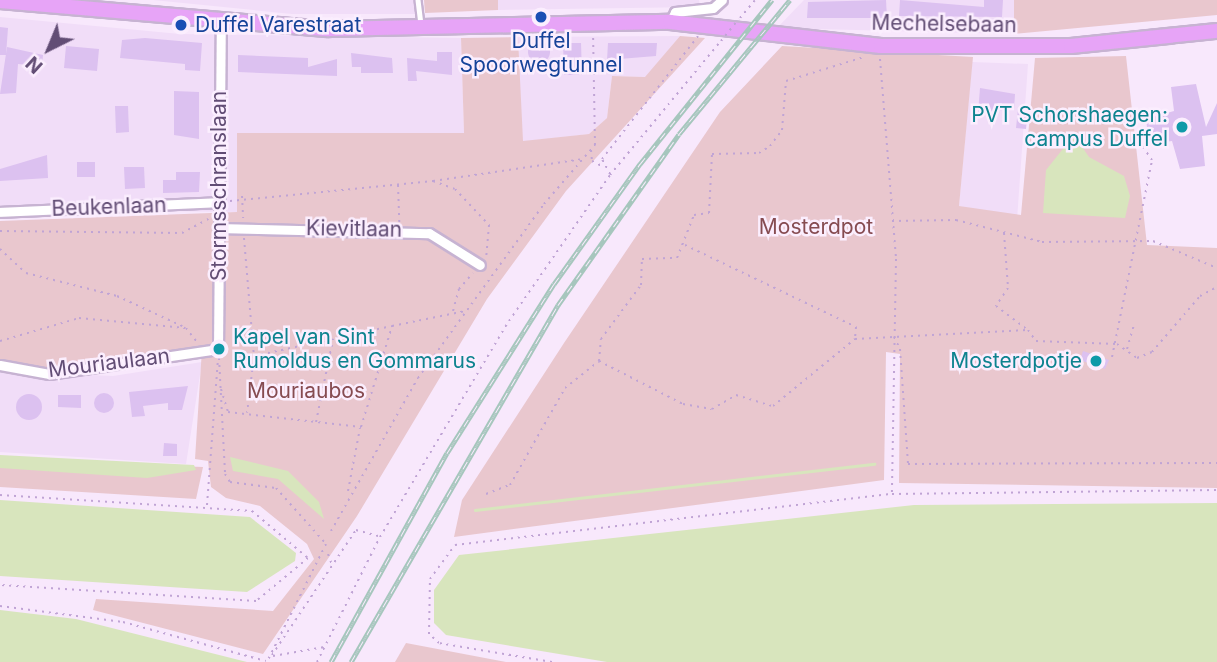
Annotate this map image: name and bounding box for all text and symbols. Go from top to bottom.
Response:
marker: Duffel Spoorwegtunnel [533,9,549,25]
street label: Mechelsebaan [871,10,1017,38]
place label: Duffel Varestraat [195,12,361,38]
north arrow [14,14,84,84]
marker: Duffel Varestraat [173,17,189,33]
place label: Duffel Spoorwegtunnel [460,28,622,78]
text: N [21,51,47,78]
street label: Stormsschranslaan [206,91,232,281]
place label: PVT Schorshaegen: campus Duffel [971,102,1168,152]
marker: PVT Schorshaegen: campus Duffel [1174,119,1190,135]
street label: Beukenlaan [51,192,167,222]
park label: Mosterdpot [759,214,873,240]
street label: Kievitlaan [306,216,402,242]
place label: Kapel van Sint Rumoldus en Gommarus [233,324,476,374]
marker: Kapel van Sint Rumoldus en Gommarus [211,341,227,357]
street label: Mouriaulaan [47,343,171,383]
place label: Mosterdpotje [950,348,1082,374]
marker: Mosterdpotje [1088,353,1104,369]
park label: Mouriaubos [247,378,365,404]

